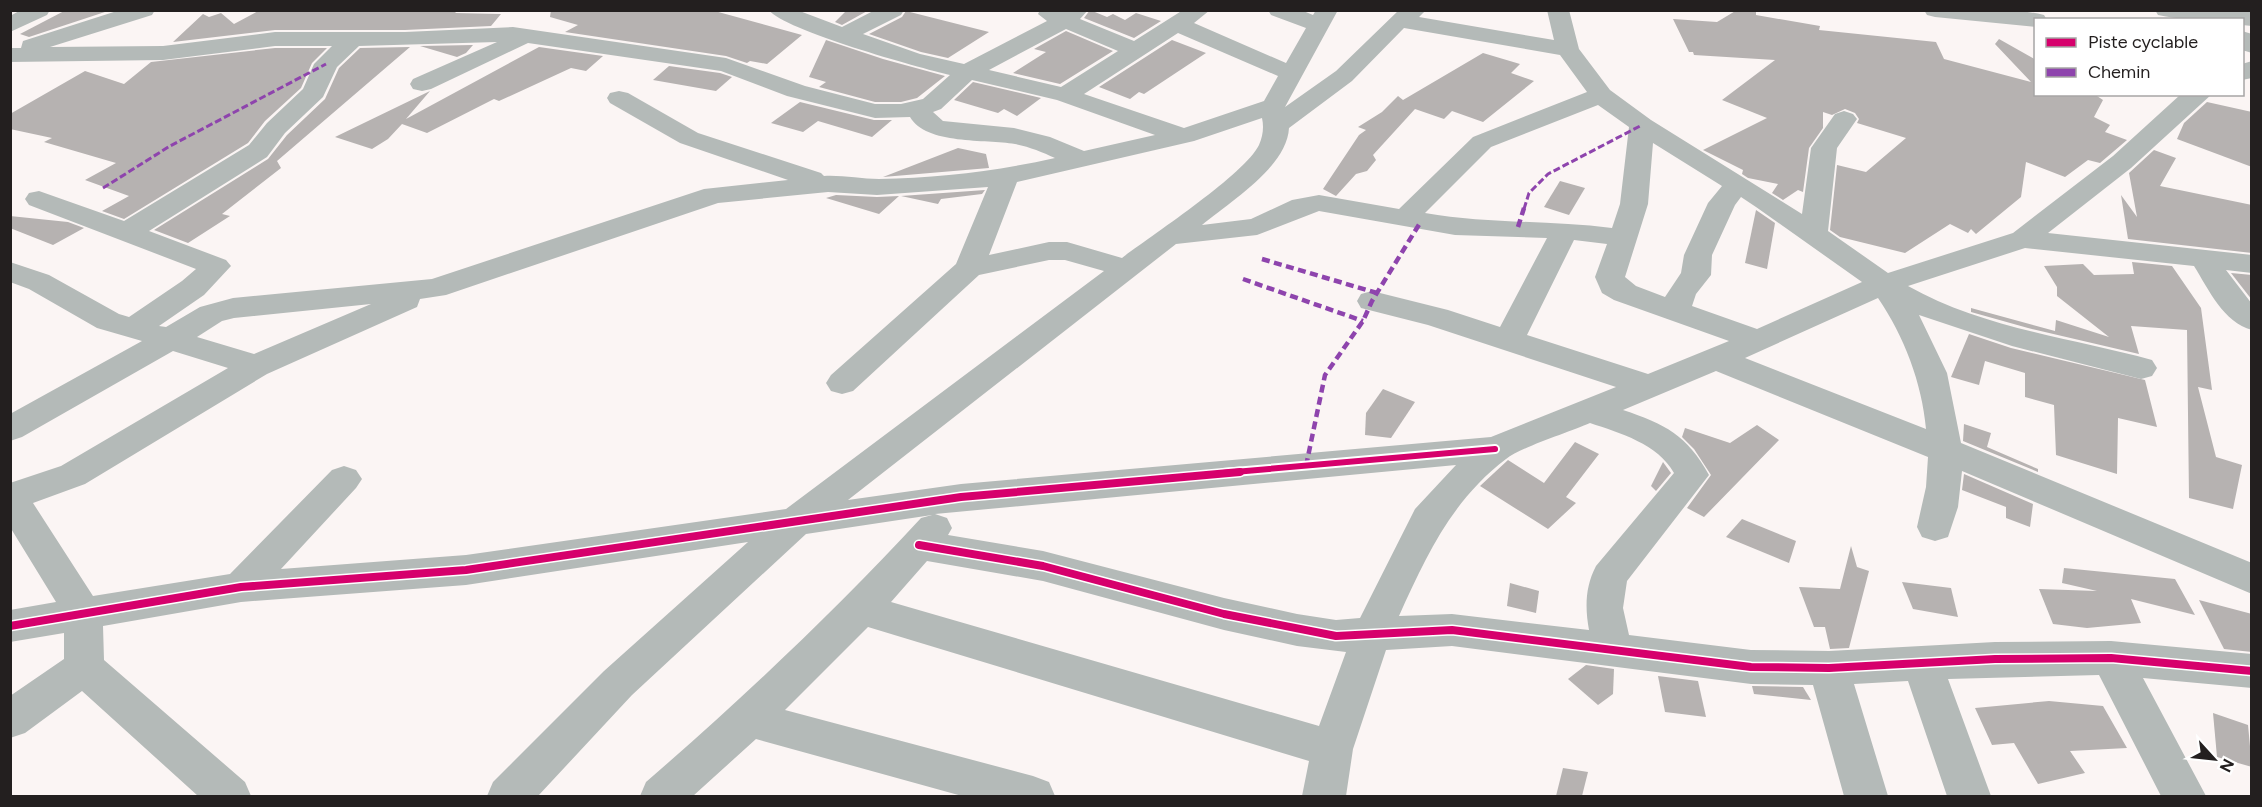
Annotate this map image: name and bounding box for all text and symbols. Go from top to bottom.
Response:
legend [2034,18,2244,96]
text: Piste cyclable [2088,31,2198,53]
text: Chemin [2088,61,2150,83]
north arrow [2184,729,2244,789]
text: N [2216,756,2238,775]

